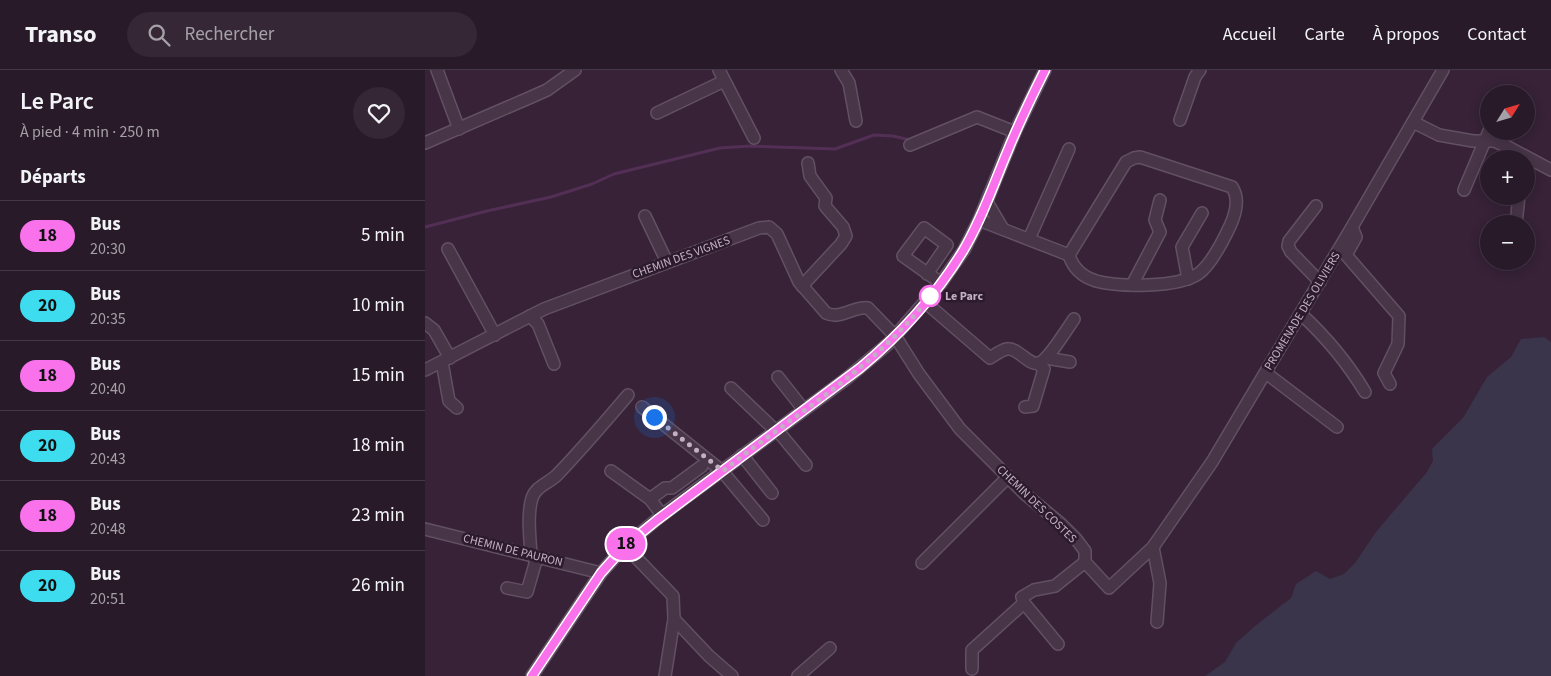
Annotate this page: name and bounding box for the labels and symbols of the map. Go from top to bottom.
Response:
north arrow [1480,85,1535,140]
street label: CHEMIN DES VIGNES [630,232,732,283]
street label: PROMENADE DES OLIVIERS [1260,249,1345,374]
marker: Le Parc [919,285,941,307]
place label: Le Parc [945,288,983,305]
your location [642,405,667,430]
street label: CHEMIN DES COSTES [993,462,1080,547]
line badge: 18 [603,528,649,560]
street label: CHEMIN DE PAURON [461,530,564,571]

